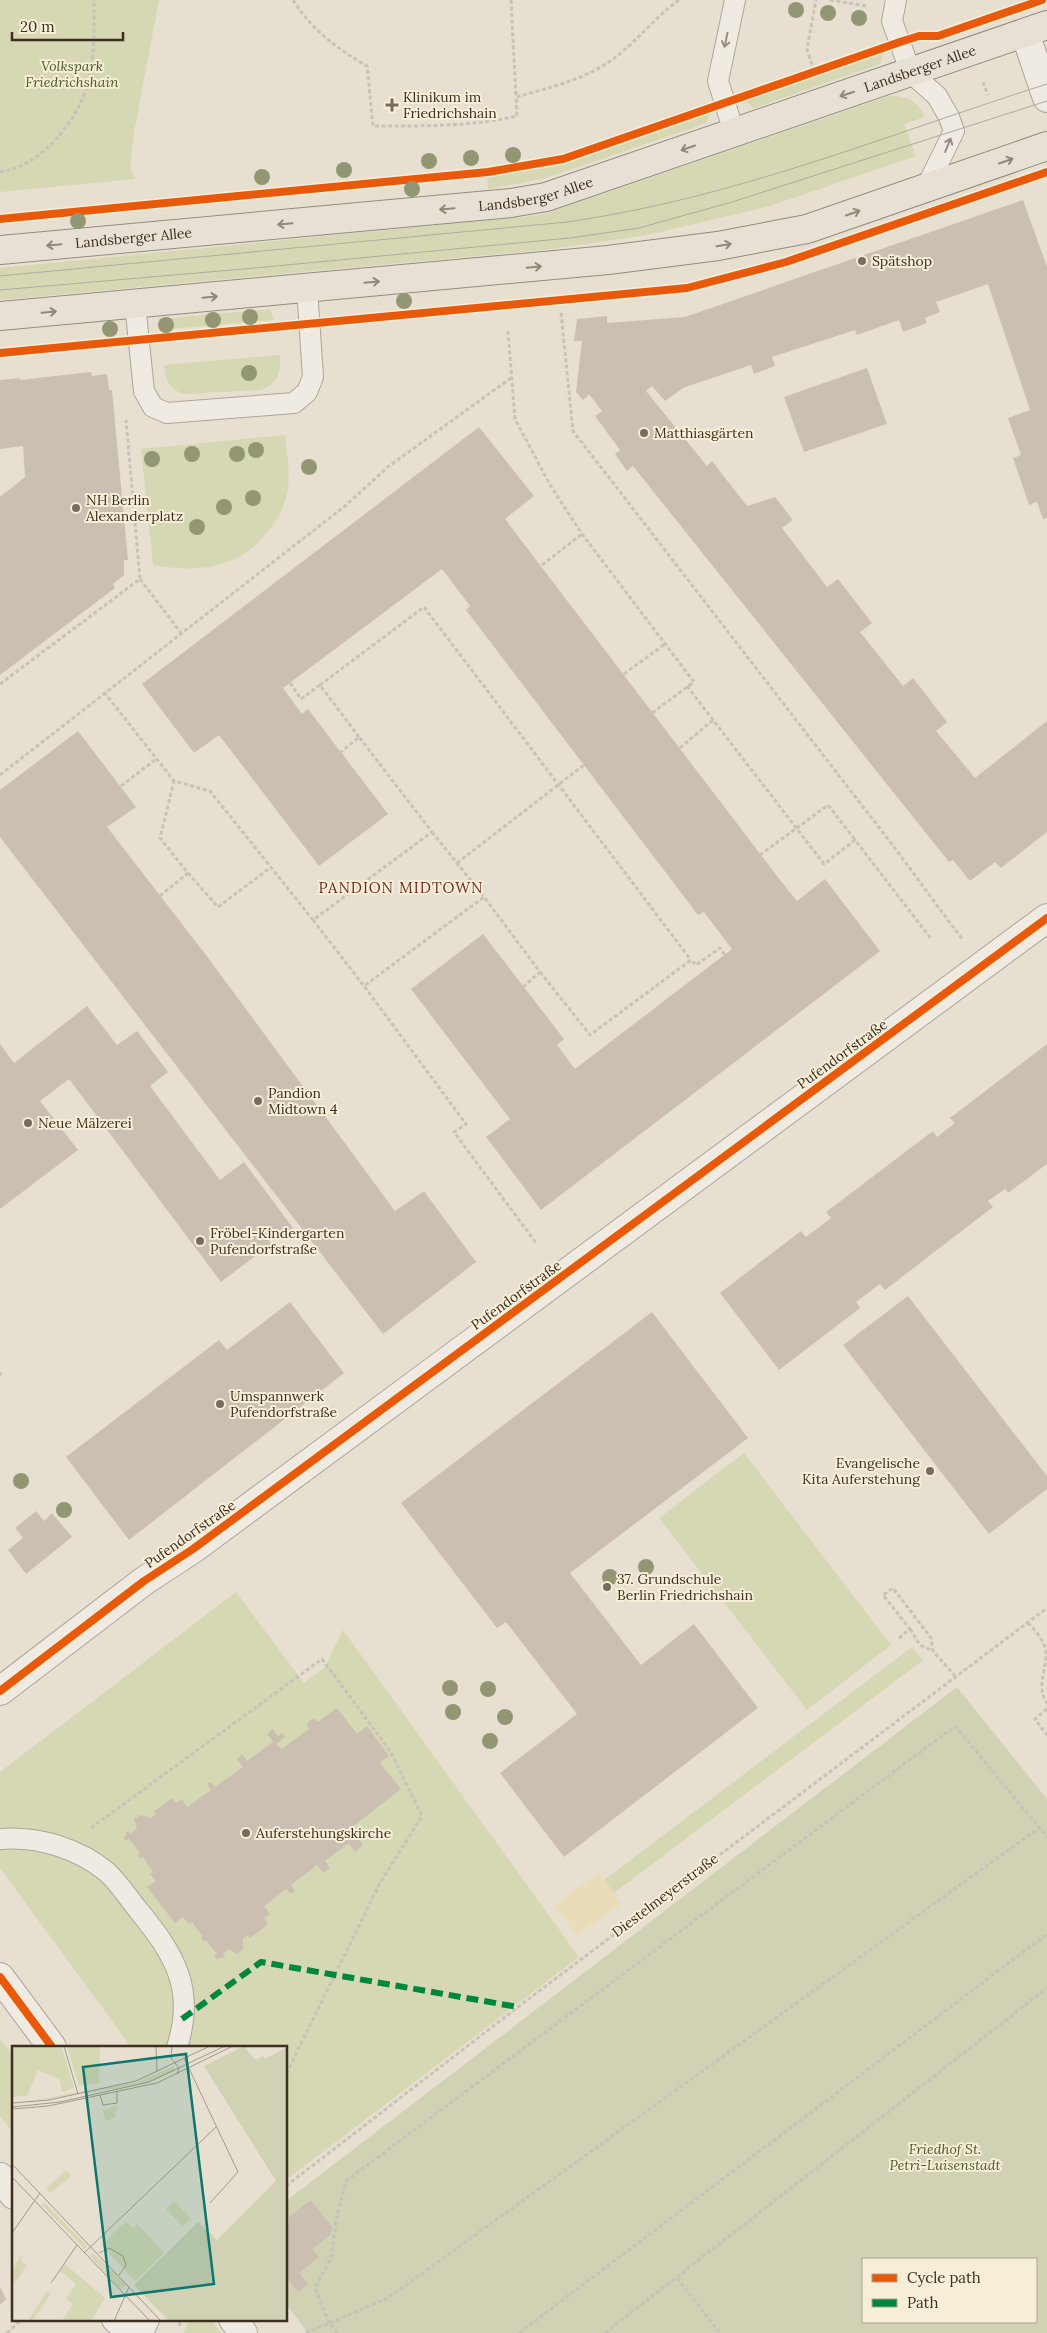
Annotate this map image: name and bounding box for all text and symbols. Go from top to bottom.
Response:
scale bar [12,10,124,42]
text: 20 m [20,17,55,36]
one-way arrow [721,32,730,48]
street label: Landsberger Allee [862,41,979,96]
park label: Volkspark Friedrichshain [25,57,119,91]
place label: Klinikum im Friedrichshain [403,88,497,122]
one-way arrow [839,90,855,99]
marker: Klinikum im Friedrichshain [385,98,399,112]
one-way arrow [944,138,953,153]
one-way arrow [681,144,696,153]
one-way arrow [997,155,1013,165]
street label: Landsberger Allee [478,172,596,215]
one-way arrow [439,204,455,214]
one-way arrow [844,208,860,217]
one-way arrow [278,219,294,229]
street label: Landsberger Allee [74,223,193,252]
one-way arrow [716,240,732,250]
one-way arrow [46,241,62,250]
place label: Spätshop [872,252,932,270]
marker: Spätshop [856,255,868,267]
one-way arrow [526,262,542,272]
one-way arrow [364,277,380,287]
one-way arrow [202,292,218,302]
one-way arrow [40,307,56,317]
place label: Matthiasgärten [654,424,754,442]
marker: Matthiasgärten [638,427,650,439]
place label: NH Berlin Alexanderplatz [85,491,183,525]
marker: NH Berlin Alexanderplatz [70,502,82,514]
district label: PANDION MIDTOWN [318,878,484,897]
street label: Pufendorfstraße [793,1015,891,1093]
place label: Pandion Midtown 4 [268,1084,338,1118]
marker: Pandion Midtown 4 [252,1095,264,1107]
place label: Neue Mälzerei [38,1114,132,1132]
marker: Neue Mälzerei [22,1117,34,1129]
place label: Fröbel-Kindergarten Pufendorfstraße [210,1224,345,1258]
marker: Fröbel-Kindergarten Pufendorfstraße [194,1235,206,1247]
street label: Pufendorfstraße [467,1256,565,1334]
place label: Umspannwerk Pufendorfstraße [230,1387,338,1421]
marker: Umspannwerk Pufendorfstraße [214,1398,226,1410]
place label: Evangelische Kita Auferstehung [802,1454,920,1488]
marker: Evangelische Kita Auferstehung [924,1465,936,1477]
street label: Pufendorfstraße [141,1496,239,1572]
place label: 37. Grundschule Berlin Friedrichshain [617,1570,753,1604]
marker: 37. Grundschule Berlin Friedrichshain [601,1581,613,1593]
place label: Auferstehungskirche [255,1824,392,1842]
marker: Auferstehungskirche [240,1827,252,1839]
street label: Diestelmeyerstraße [608,1849,722,1941]
inset map [12,2046,288,2320]
park label: Friedhof St. Petri-Luisenstadt [889,2140,1001,2174]
legend [862,2258,1037,2323]
text: Cycle path [907,2268,981,2287]
text: Path [907,2293,938,2312]

